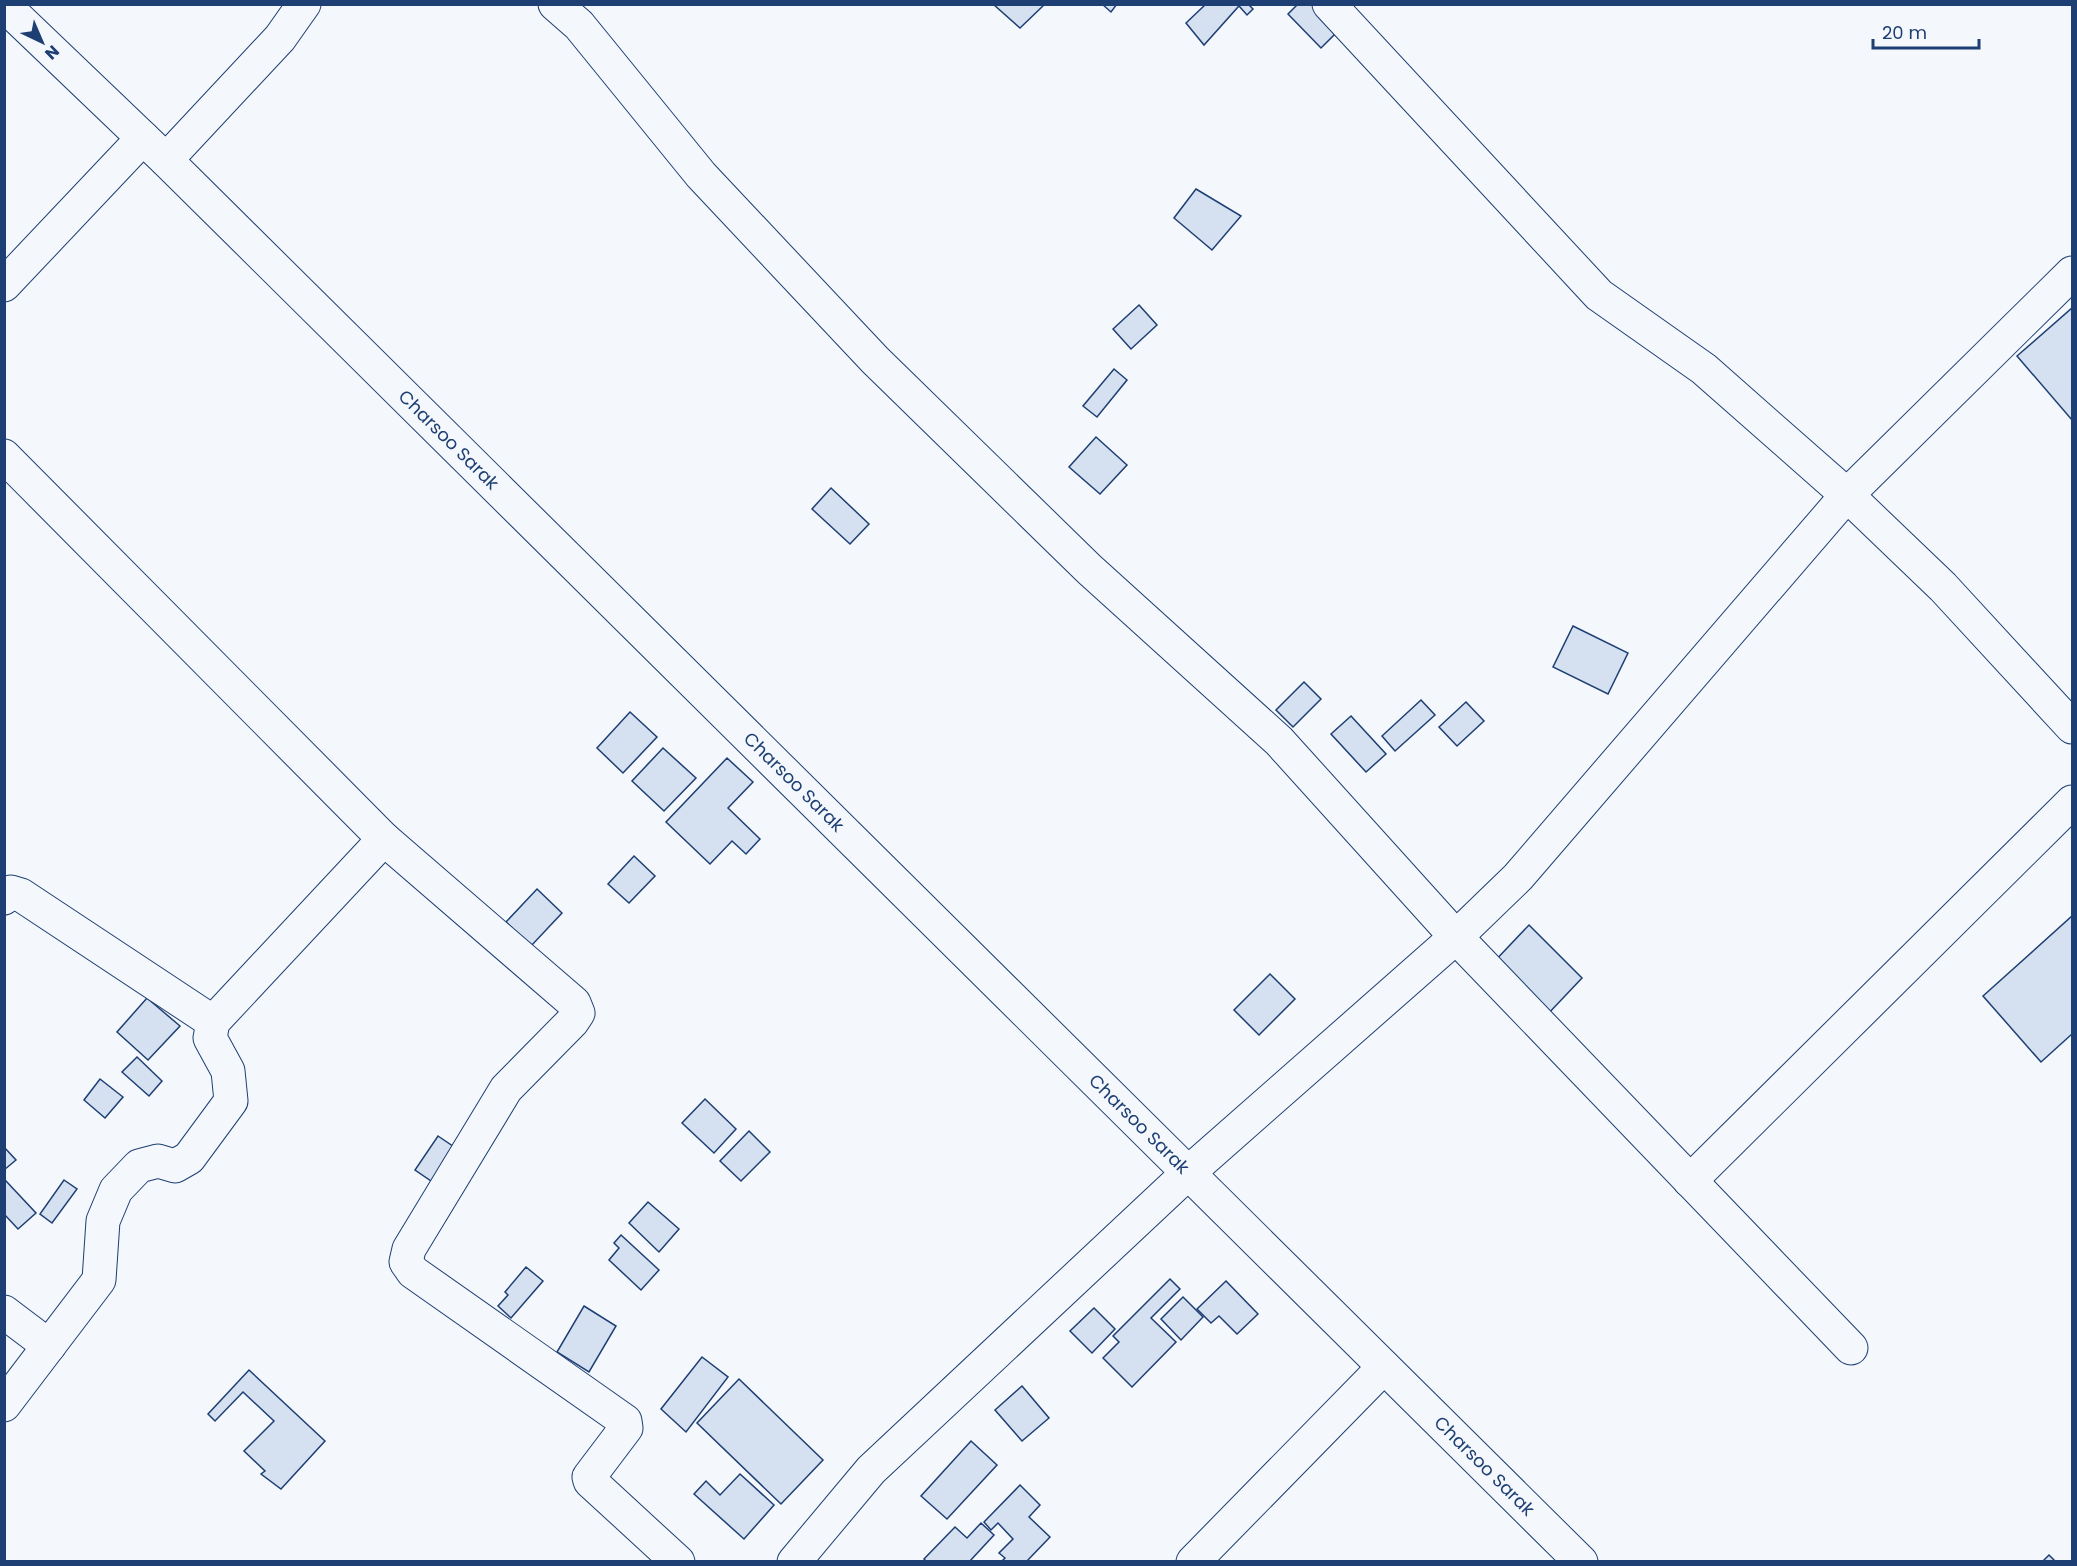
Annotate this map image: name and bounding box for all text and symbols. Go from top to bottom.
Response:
north arrow [12,12,72,72]
scale bar [1873,12,1980,50]
text: 20 m [1882,20,1927,45]
text: N [40,40,64,65]
street label: Charsoo Sarak [393,384,505,496]
street label: Charsoo Sarak [738,726,851,838]
street label: Charsoo Sarak [1084,1068,1196,1180]
street label: Charsoo Sarak [1429,1410,1541,1522]

